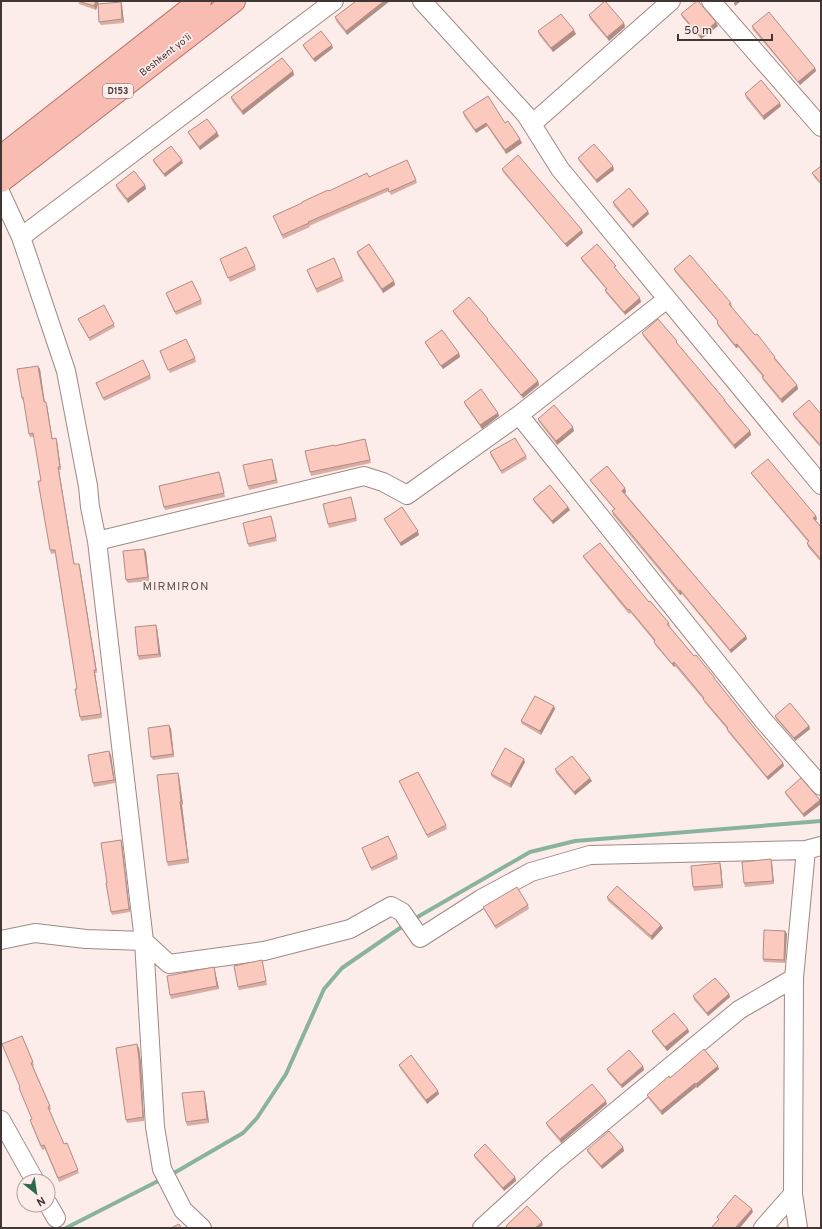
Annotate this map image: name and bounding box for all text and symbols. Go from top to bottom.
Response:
scale bar [678,16,772,42]
text: 50 m [684,23,712,39]
street label: Beshkent yoʻli [137,31,195,80]
road number: D153 [103,84,133,98]
district label: MIRMIRON [142,579,210,595]
north arrow [16,1173,56,1213]
text: N [34,1193,47,1209]

